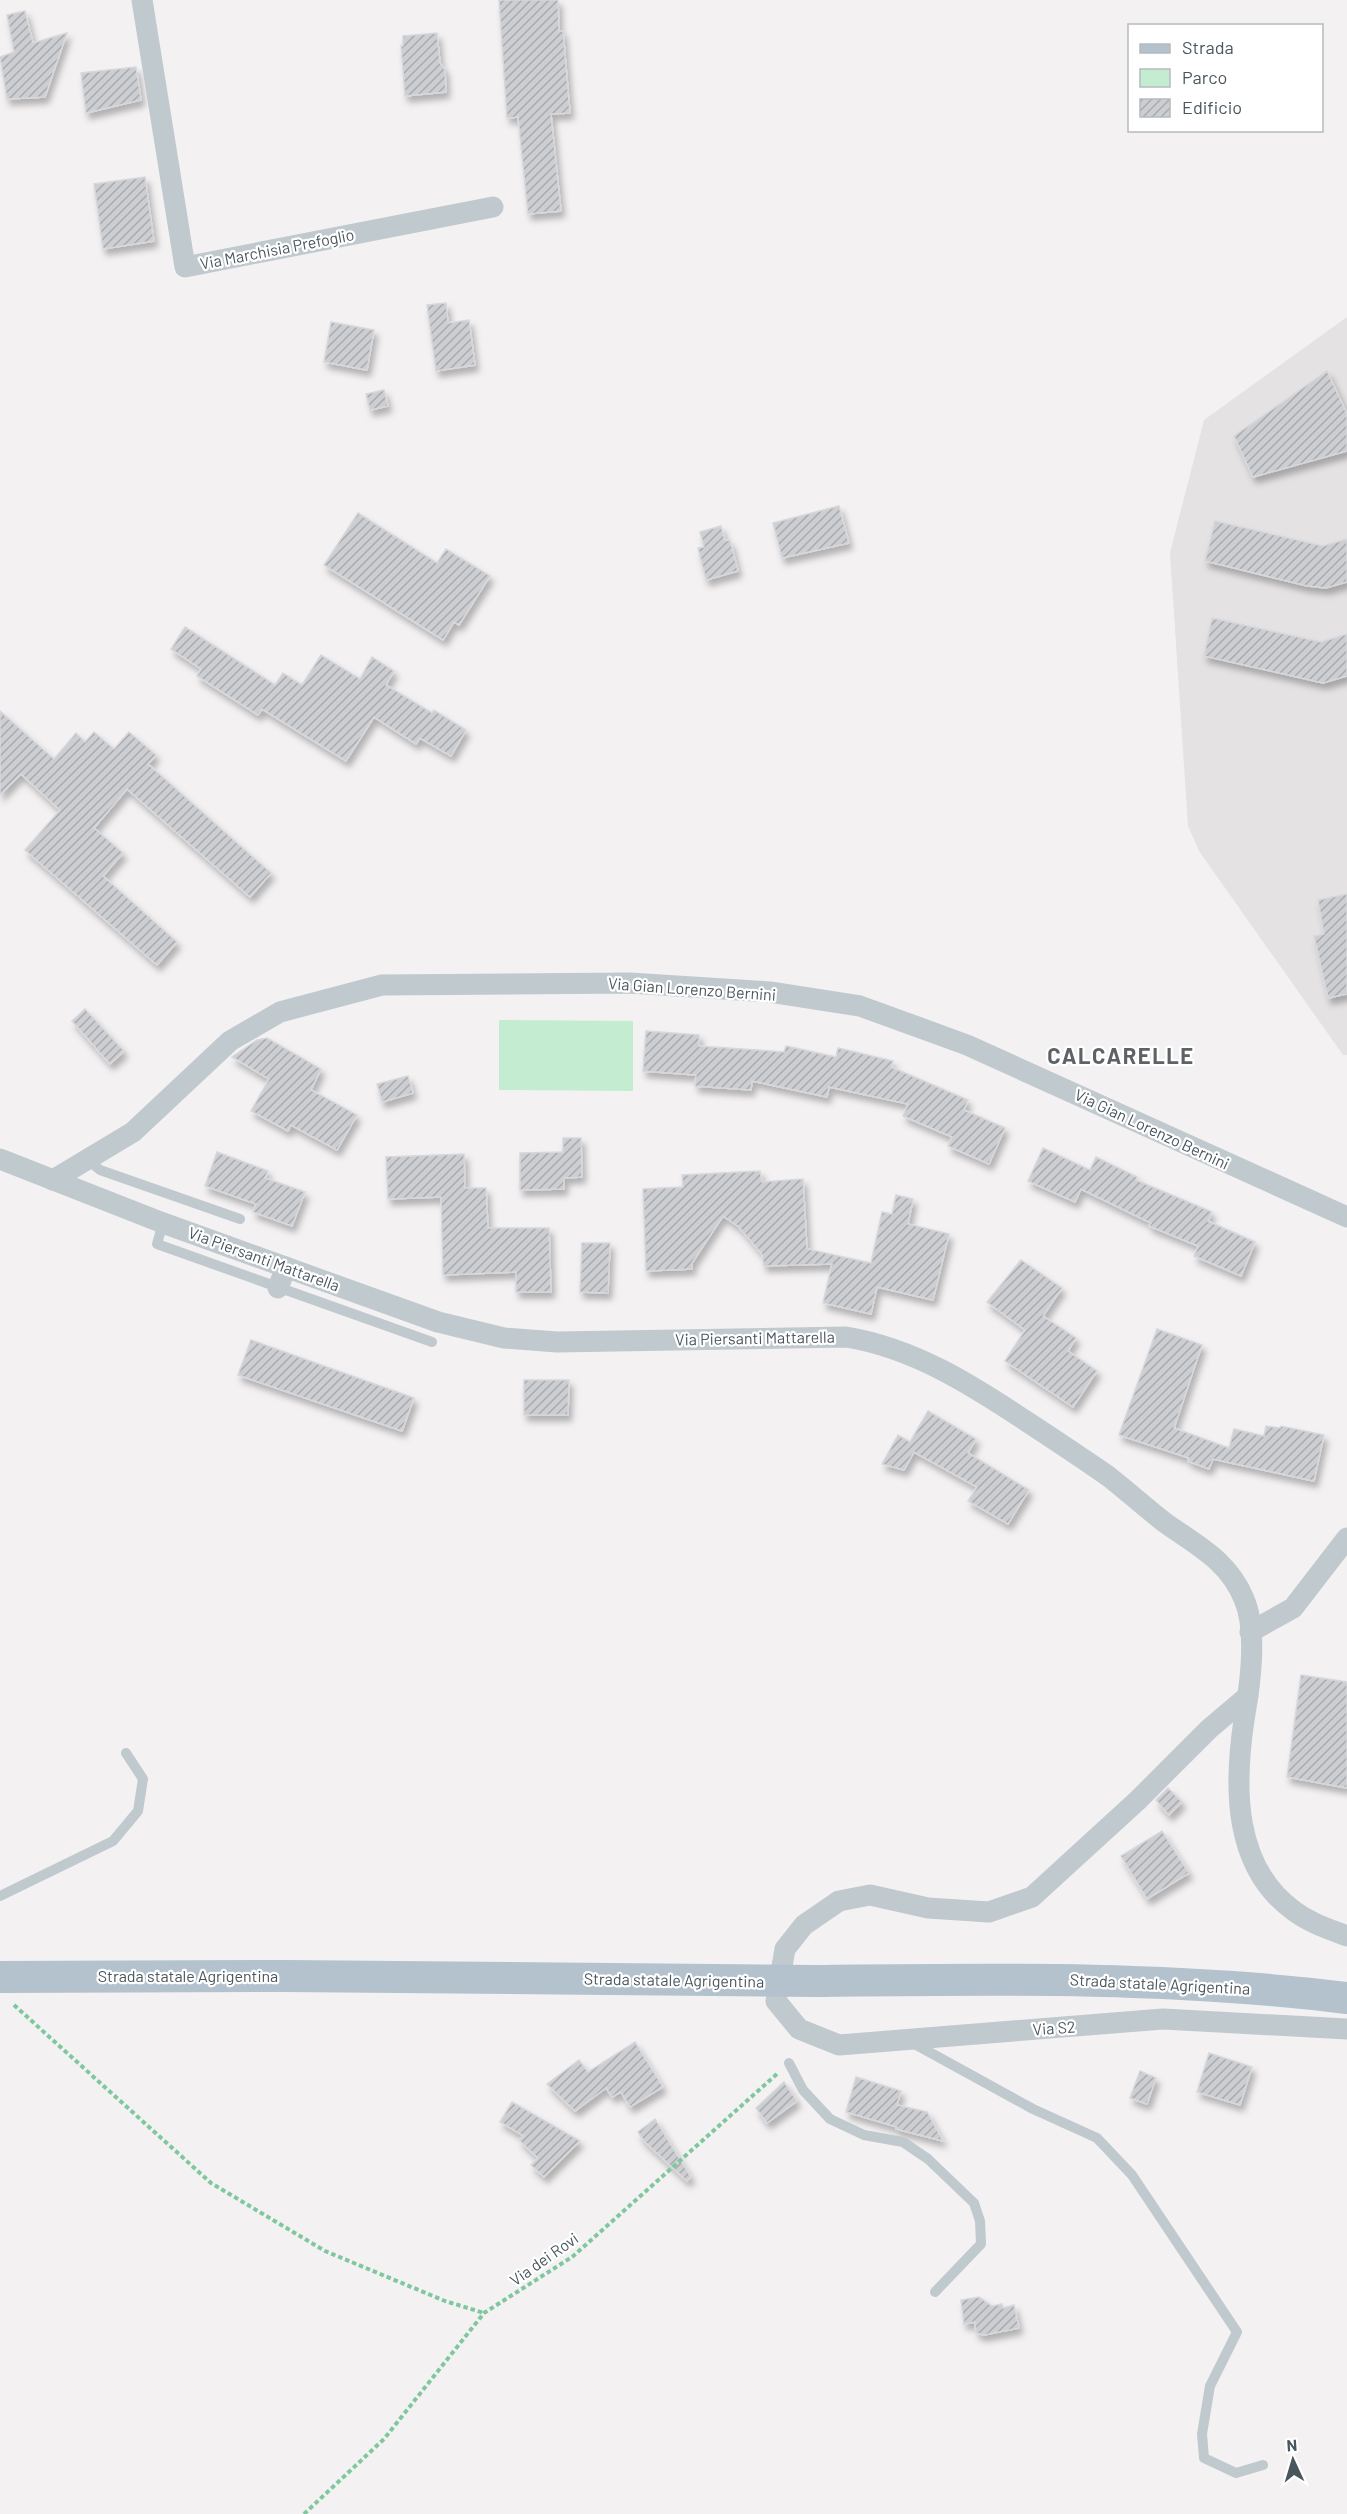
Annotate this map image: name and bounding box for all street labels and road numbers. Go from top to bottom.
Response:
street label: Via Marchisia Prefoglio [198,224,356,273]
street label: Via Gian Lorenzo Bernini [607,973,777,1004]
street label: Via Gian Lorenzo Bernini [1072,1084,1232,1173]
street label: Via Piersanti Mattarella [186,1222,342,1295]
street label: Via Piersanti Mattarella [675,1327,835,1348]
street label: Strada statale Agrigentina [98,1966,278,1985]
street label: Strada statale Agrigentina [584,1968,764,1991]
street label: Strada statale Agrigentina [1069,1969,1251,1998]
street label: Via S2 [1032,2017,1076,2038]
street label: Via dei Rovi [506,2228,582,2289]

